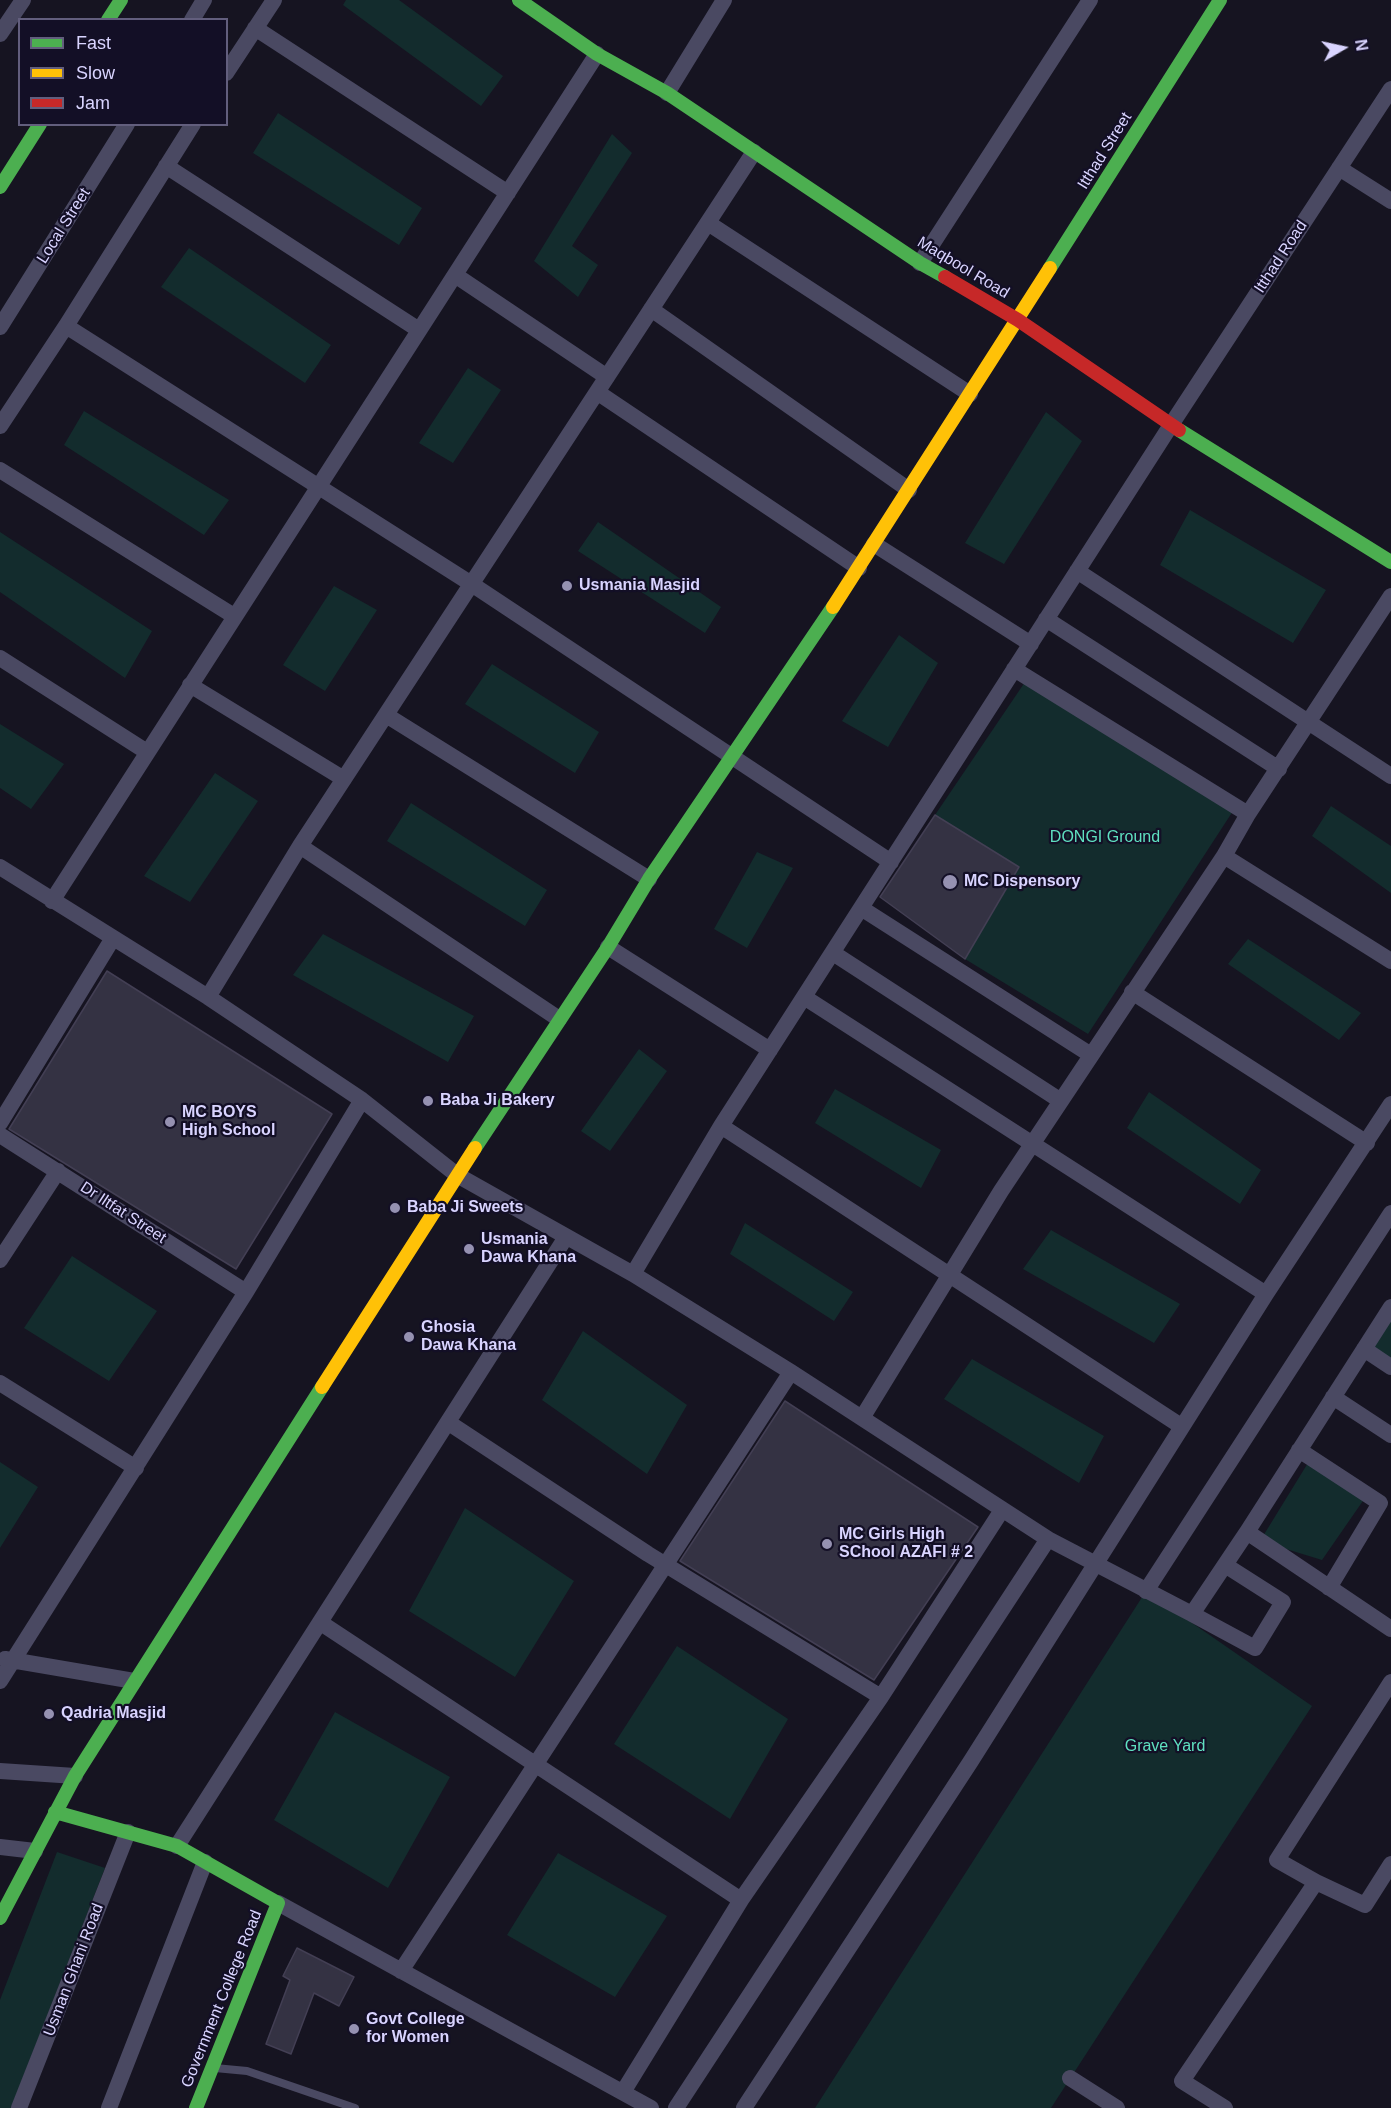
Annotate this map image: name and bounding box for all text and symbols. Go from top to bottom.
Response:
legend [18,18,228,126]
north arrow [1313,18,1373,78]
text: Fast [76,33,111,53]
text: N [1352,38,1371,52]
text: Slow [76,63,115,83]
text: Jam [76,93,110,113]
street label: Itthad Street [1074,109,1136,193]
street label: Local Street [33,185,95,267]
street label: Itthad Road [1250,217,1312,297]
street label: Maqbool Road [913,233,1013,303]
place label: Usmania Masjid [579,576,700,596]
marker: Usmania Masjid [560,579,574,593]
park label: DONGI Ground [1050,828,1160,848]
place label: MC Dispensory [964,872,1080,892]
marker: MC Dispensory [941,873,959,891]
place label: Baba Ji Bakery [440,1091,555,1111]
marker: Baba Ji Bakery [421,1094,435,1108]
place label: MC BOYS High School [182,1103,275,1141]
marker: MC BOYS High School [163,1115,177,1129]
street label: Dr Iltfat Street [76,1178,170,1248]
place label: Baba Ji Sweets [407,1198,524,1218]
marker: Baba Ji Sweets [388,1201,402,1215]
place label: Usmania Dawa Khana [481,1230,576,1268]
marker: Usmania Dawa Khana [462,1242,476,1256]
place label: Ghosia Dawa Khana [421,1318,516,1356]
marker: Ghosia Dawa Khana [402,1330,416,1344]
place label: MC Girls High SChool AZAFI # 2 [839,1525,973,1563]
marker: MC Girls High SChool AZAFI # 2 [820,1537,834,1551]
place label: Qadria Masjid [61,1704,166,1724]
marker: Qadria Masjid [42,1707,56,1721]
park label: Grave Yard [1125,1737,1205,1757]
street label: Usman Ghani Road [40,1901,108,2039]
street label: Government College Road [178,1908,266,2090]
place label: Govt College for Women [366,2010,465,2048]
marker: Govt College for Women [347,2022,361,2036]

